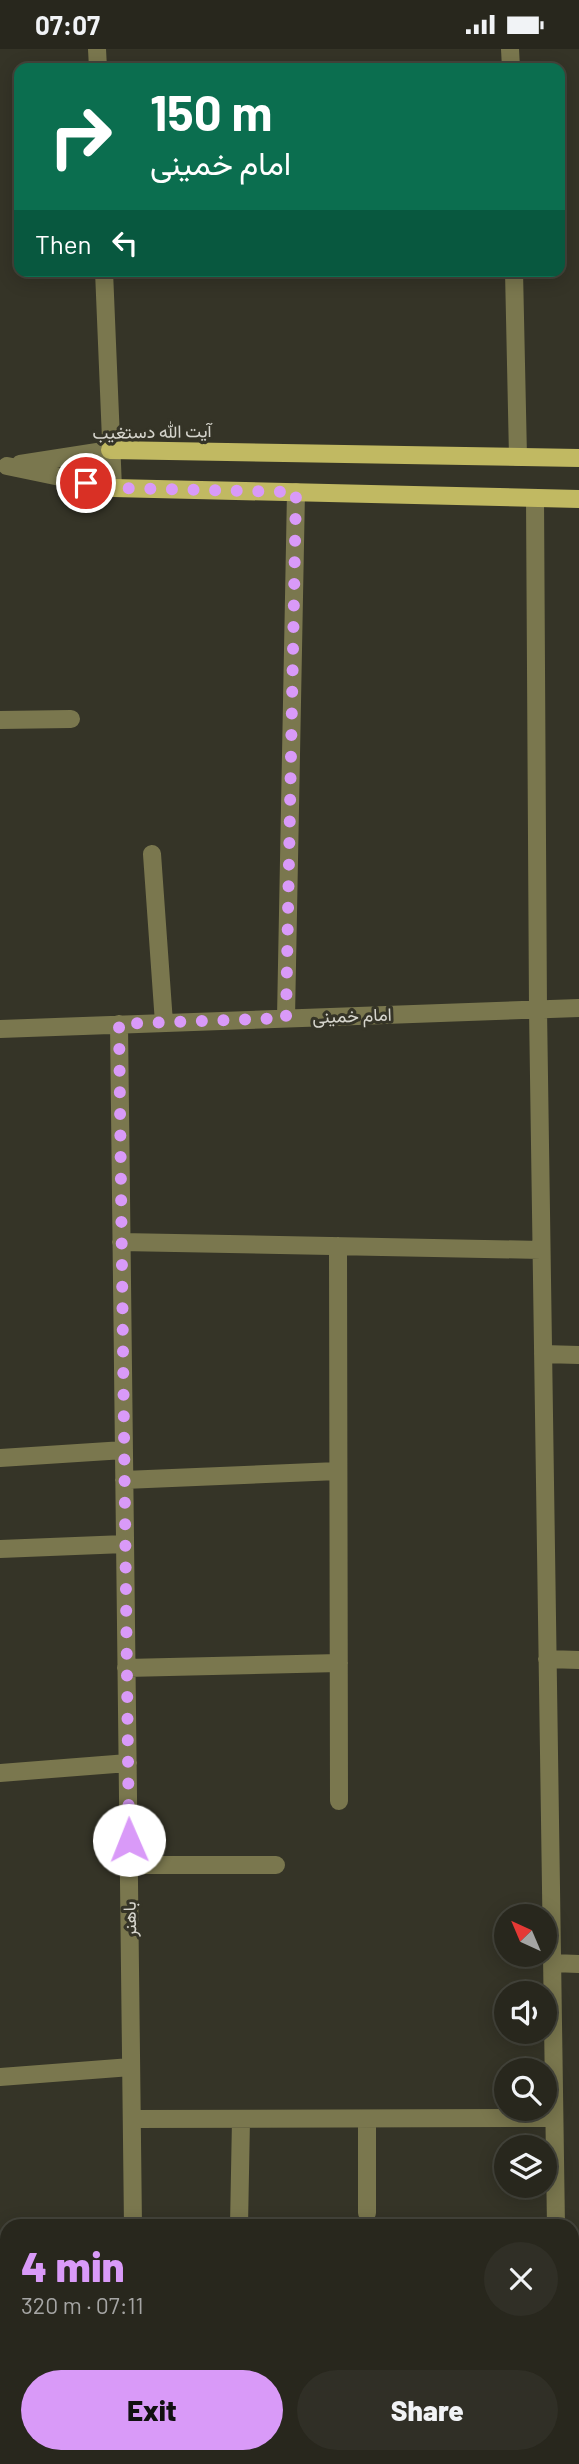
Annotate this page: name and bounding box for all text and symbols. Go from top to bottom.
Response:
text: 07:07 [35,9,100,40]
text: 150 m [150,82,272,141]
icon: right [35,91,126,182]
text: امام خمینی [150,143,291,181]
icon: left [106,224,144,262]
text: Then [35,228,92,259]
street label: آیت الله دستغیب [92,419,214,443]
pin [56,453,116,513]
icon: arrive [67,464,105,502]
street label: امام خمینی [312,1003,392,1029]
position arrow [92,1803,166,1877]
street label: باهنر [118,1901,141,1938]
north arrow [494,1904,556,1967]
map controls [494,1904,557,2198]
button: sound [494,1981,557,2044]
button: search [494,2058,557,2121]
button: layers [494,2135,557,2198]
text: 4 min [21,2240,125,2290]
button: close [484,2242,558,2316]
text: 320 m · 07:11 [21,2291,144,2319]
button: Exit [21,2370,283,2450]
button: Share [297,2370,558,2450]

